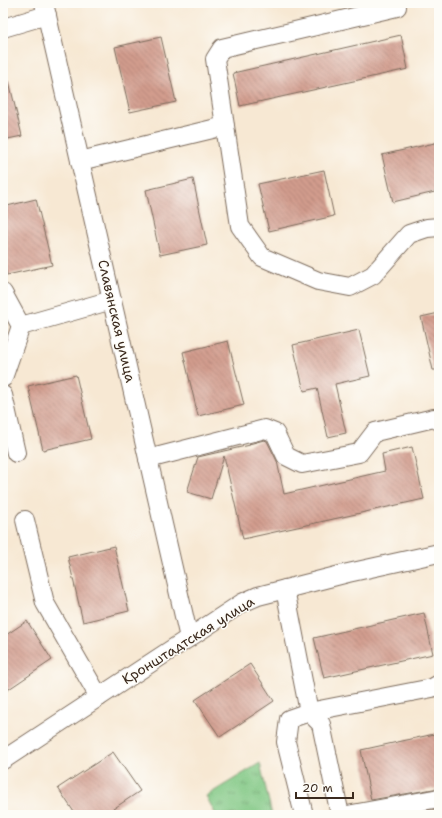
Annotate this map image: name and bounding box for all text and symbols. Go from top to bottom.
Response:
street label: Славянская улица [94,258,140,385]
street label: Кронштадтская улица [118,592,258,688]
scale bar [296,774,353,800]
text: 20 m [302,780,333,796]

